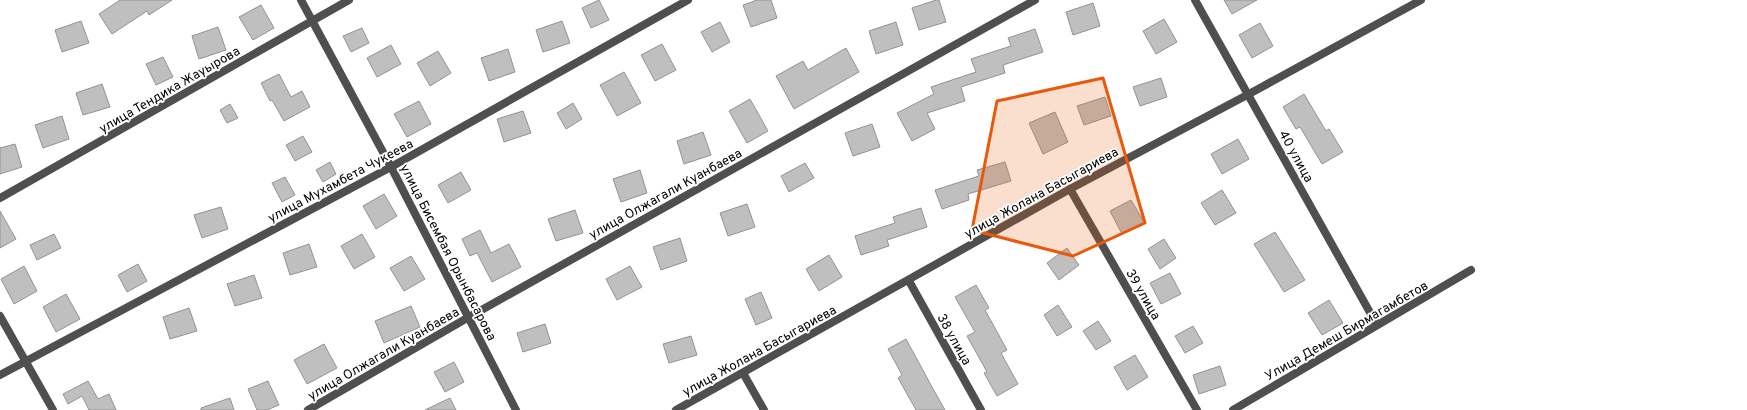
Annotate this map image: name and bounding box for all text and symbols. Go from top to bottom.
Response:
street label: улица Тендика Жауырова [97,44,243,138]
street label: 40 улица [1274,128,1316,186]
street label: улица Мухамбета Чукеева [265,137,416,227]
street label: улица Жолана Басыгариева [962,145,1122,243]
street label: улица Олжагали Куанбаева [587,146,745,244]
street label: улица Бисембая Орынбасарова [396,162,499,344]
street label: 39 улица [1121,267,1163,323]
street label: Улица Демеш Бирмагамбетов [1262,278,1432,385]
street label: улица Жолана Басыгариева [680,303,840,401]
street label: улица Олжагали Куанбаева [305,305,463,405]
street label: 38 улица [933,311,974,368]

